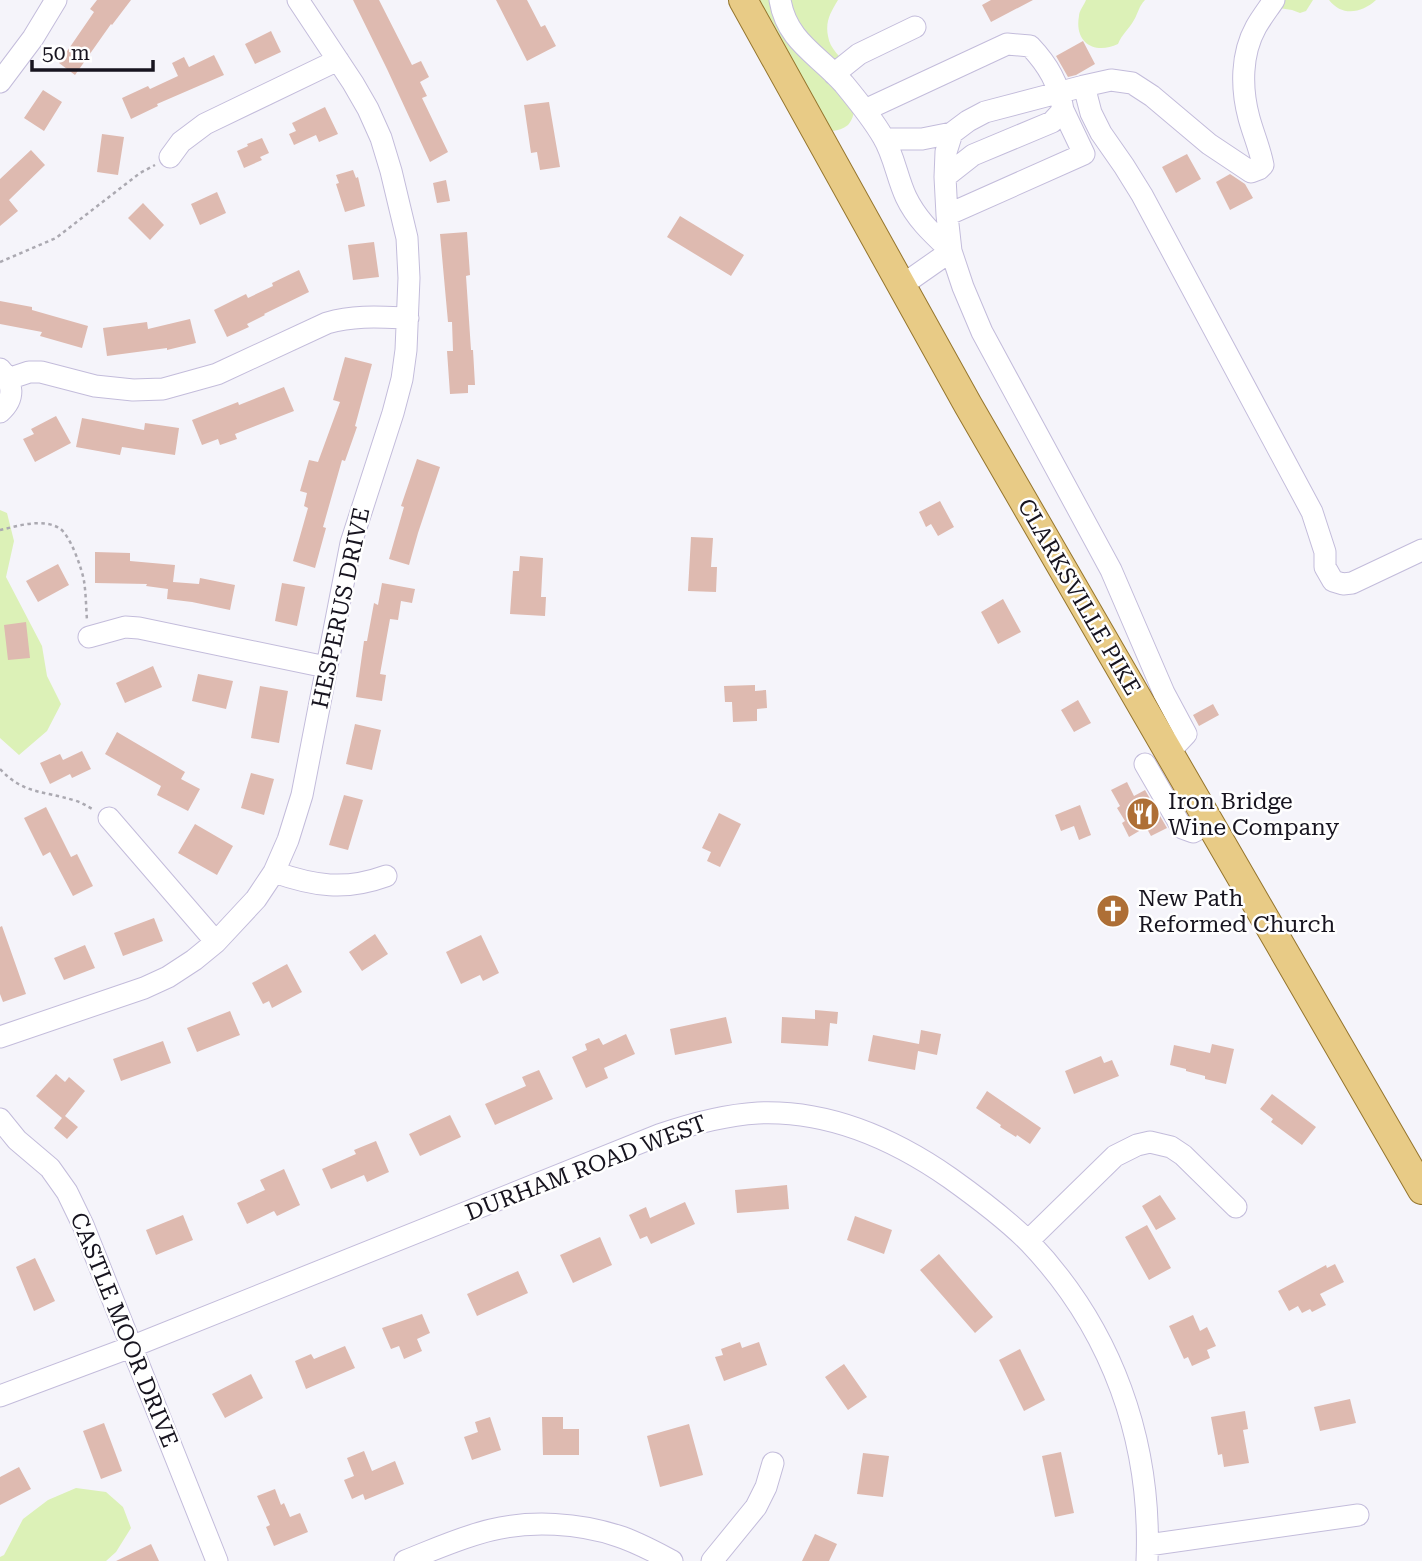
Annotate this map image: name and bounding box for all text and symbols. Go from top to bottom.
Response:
scale bar [32,28,152,72]
text: 50 m [42,41,90,65]
street label: CLARKSVILLE PIKE [1012,494,1146,700]
street label: HESPERUS DRIVE [307,505,375,711]
place label: Iron Bridge Wine Company [1168,788,1340,841]
restaurant icon: Iron Bridge Wine Company [1124,795,1162,833]
place label: New Path Reformed Church [1138,885,1335,938]
church icon: New Path Reformed Church [1094,892,1132,930]
street label: DURHAM ROAD WEST [462,1110,710,1226]
street label: CASTLE MOOR DRIVE [65,1209,183,1451]

